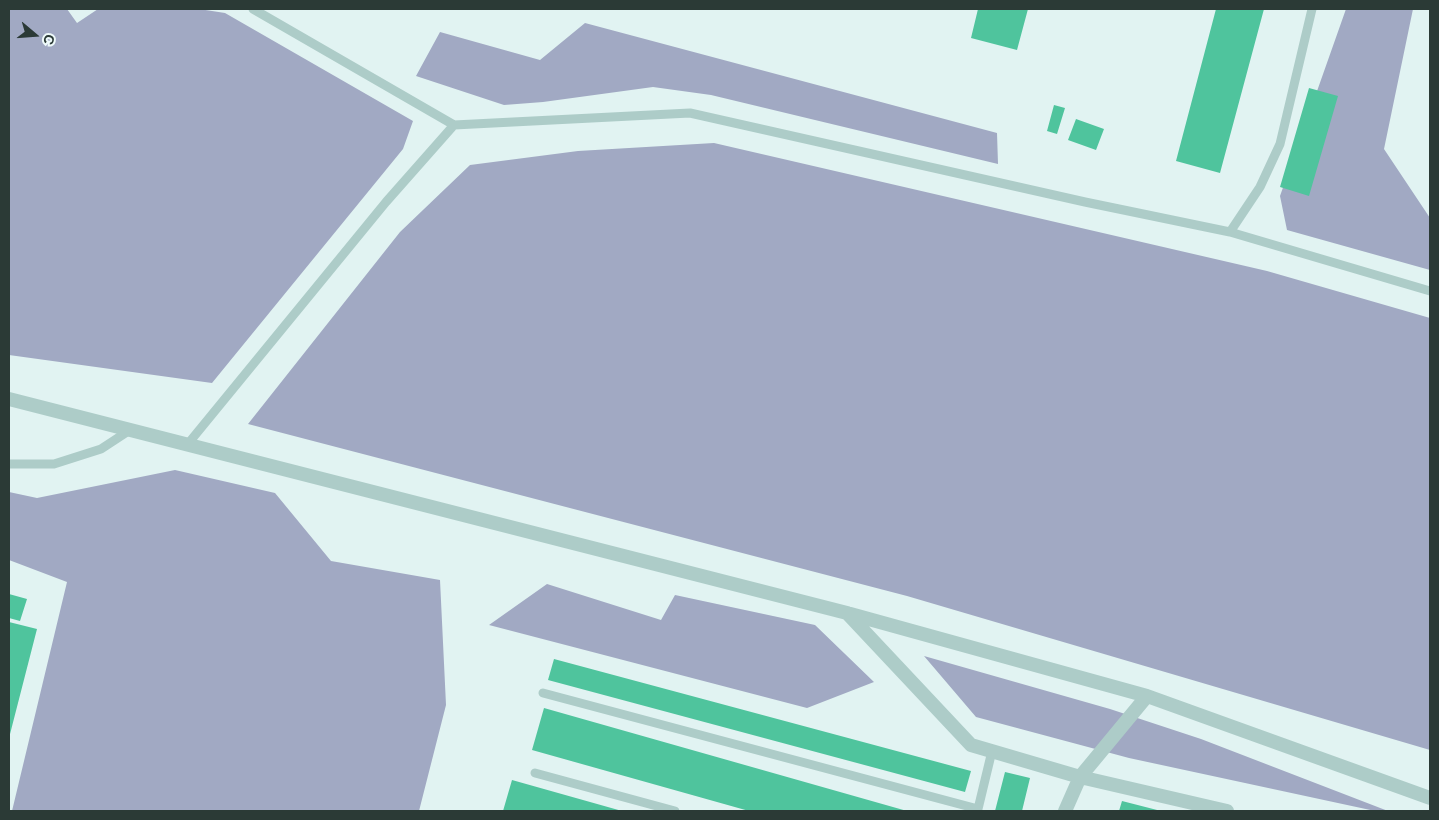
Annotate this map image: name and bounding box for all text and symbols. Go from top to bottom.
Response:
north arrow [10,10,60,60]
text: С [40,32,58,47]

